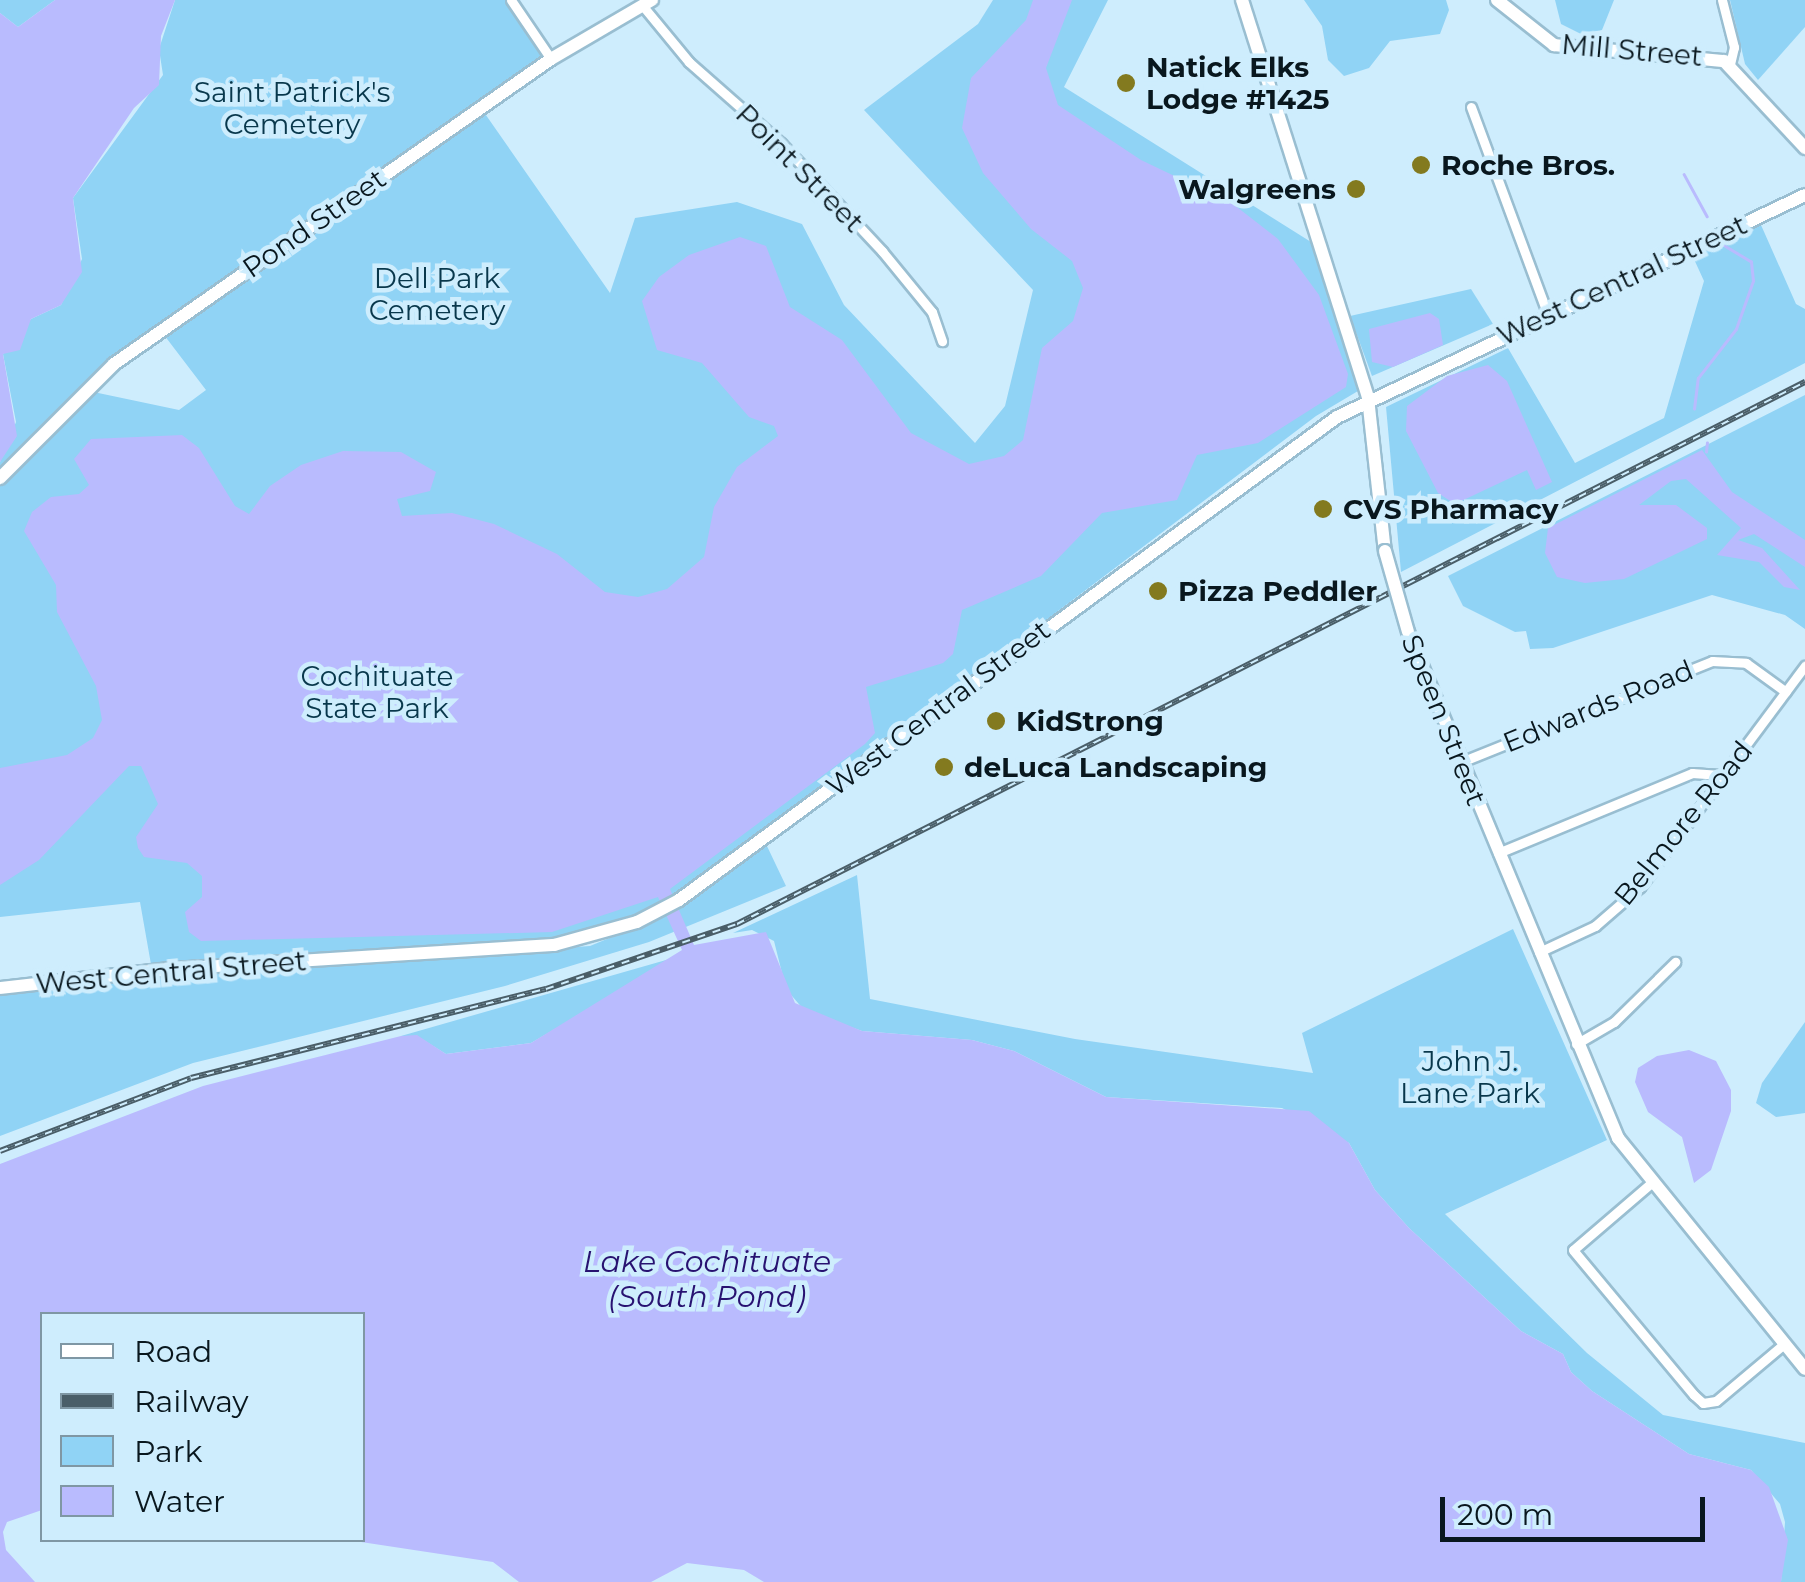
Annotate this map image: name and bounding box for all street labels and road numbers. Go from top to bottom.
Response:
street label: Mill Street [1560,27,1704,73]
street label: Point Street [729,97,871,239]
street label: Pond Street [236,161,392,285]
street label: West Central Street [1492,207,1752,353]
street label: West Central Street [820,613,1056,803]
street label: Speen Street [1395,630,1493,810]
street label: Edwards Road [1498,653,1698,759]
street label: Belmore Road [1607,734,1759,912]
street label: West Central Street [34,943,308,1001]

